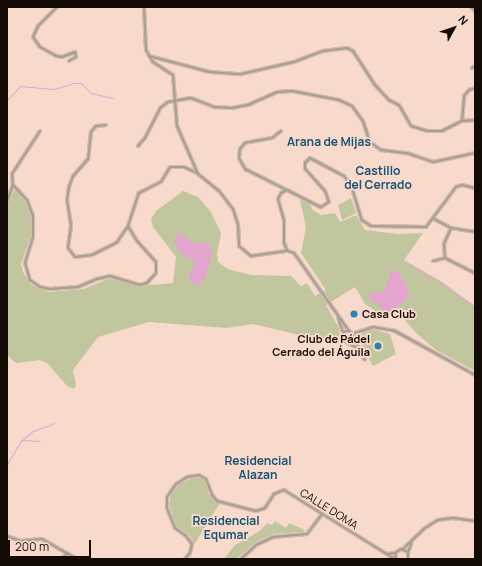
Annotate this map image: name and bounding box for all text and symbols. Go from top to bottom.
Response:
north arrow [434,8,474,48]
text: N [455,12,472,28]
district label: Arana de Mijas [287,135,371,149]
district label: Castillo del Cerrado [344,164,412,192]
place label: Casa Club [362,307,416,321]
marker: Casa Club [349,309,359,319]
place label: Club de Pádel Cerrado del Águila [272,333,370,359]
marker: Club de Pádel Cerrado del Águila [373,341,383,351]
district label: Residencial Alazan [224,454,292,482]
street label: CALLE DOMA [298,486,360,532]
district label: Residencial Equmar [192,514,260,542]
scale bar [10,532,93,558]
text: 200 m [15,538,49,555]

